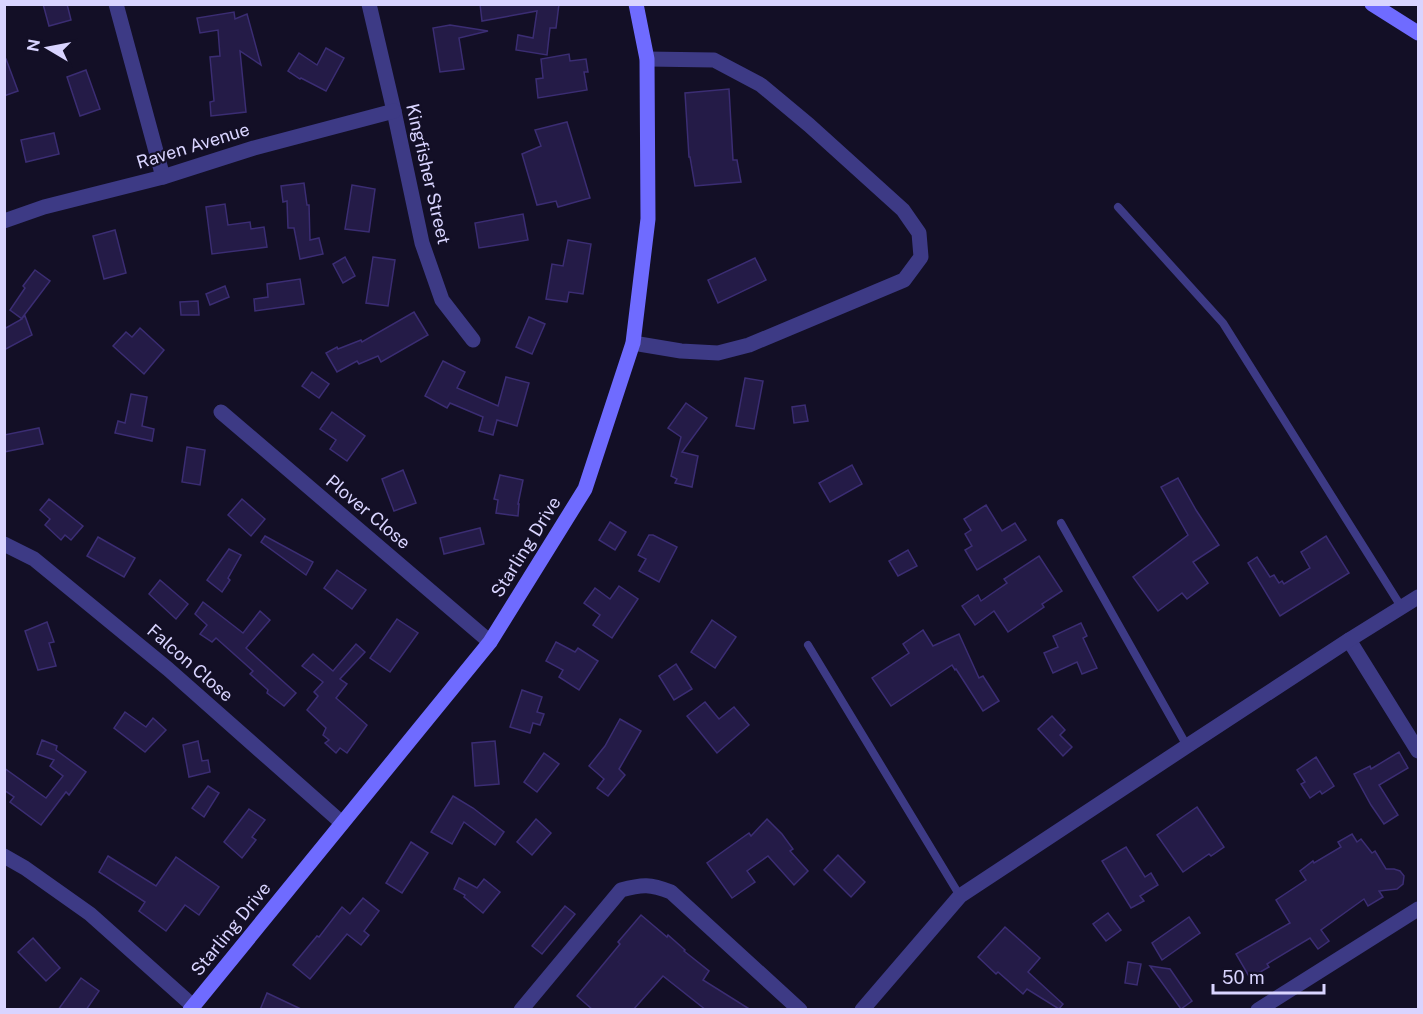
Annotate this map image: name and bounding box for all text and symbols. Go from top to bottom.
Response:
north arrow [18,18,78,78]
text: N [23,38,44,53]
street label: Kingfisher Street [402,101,455,246]
street label: Raven Avenue [134,118,252,173]
street label: Plover Close [322,470,415,553]
street label: Starling Drive [486,493,565,601]
street label: Falcon Close [143,620,238,706]
street label: Starling Drive [186,878,275,980]
scale bar [1213,957,1324,995]
text: 50 m [1222,967,1265,988]

